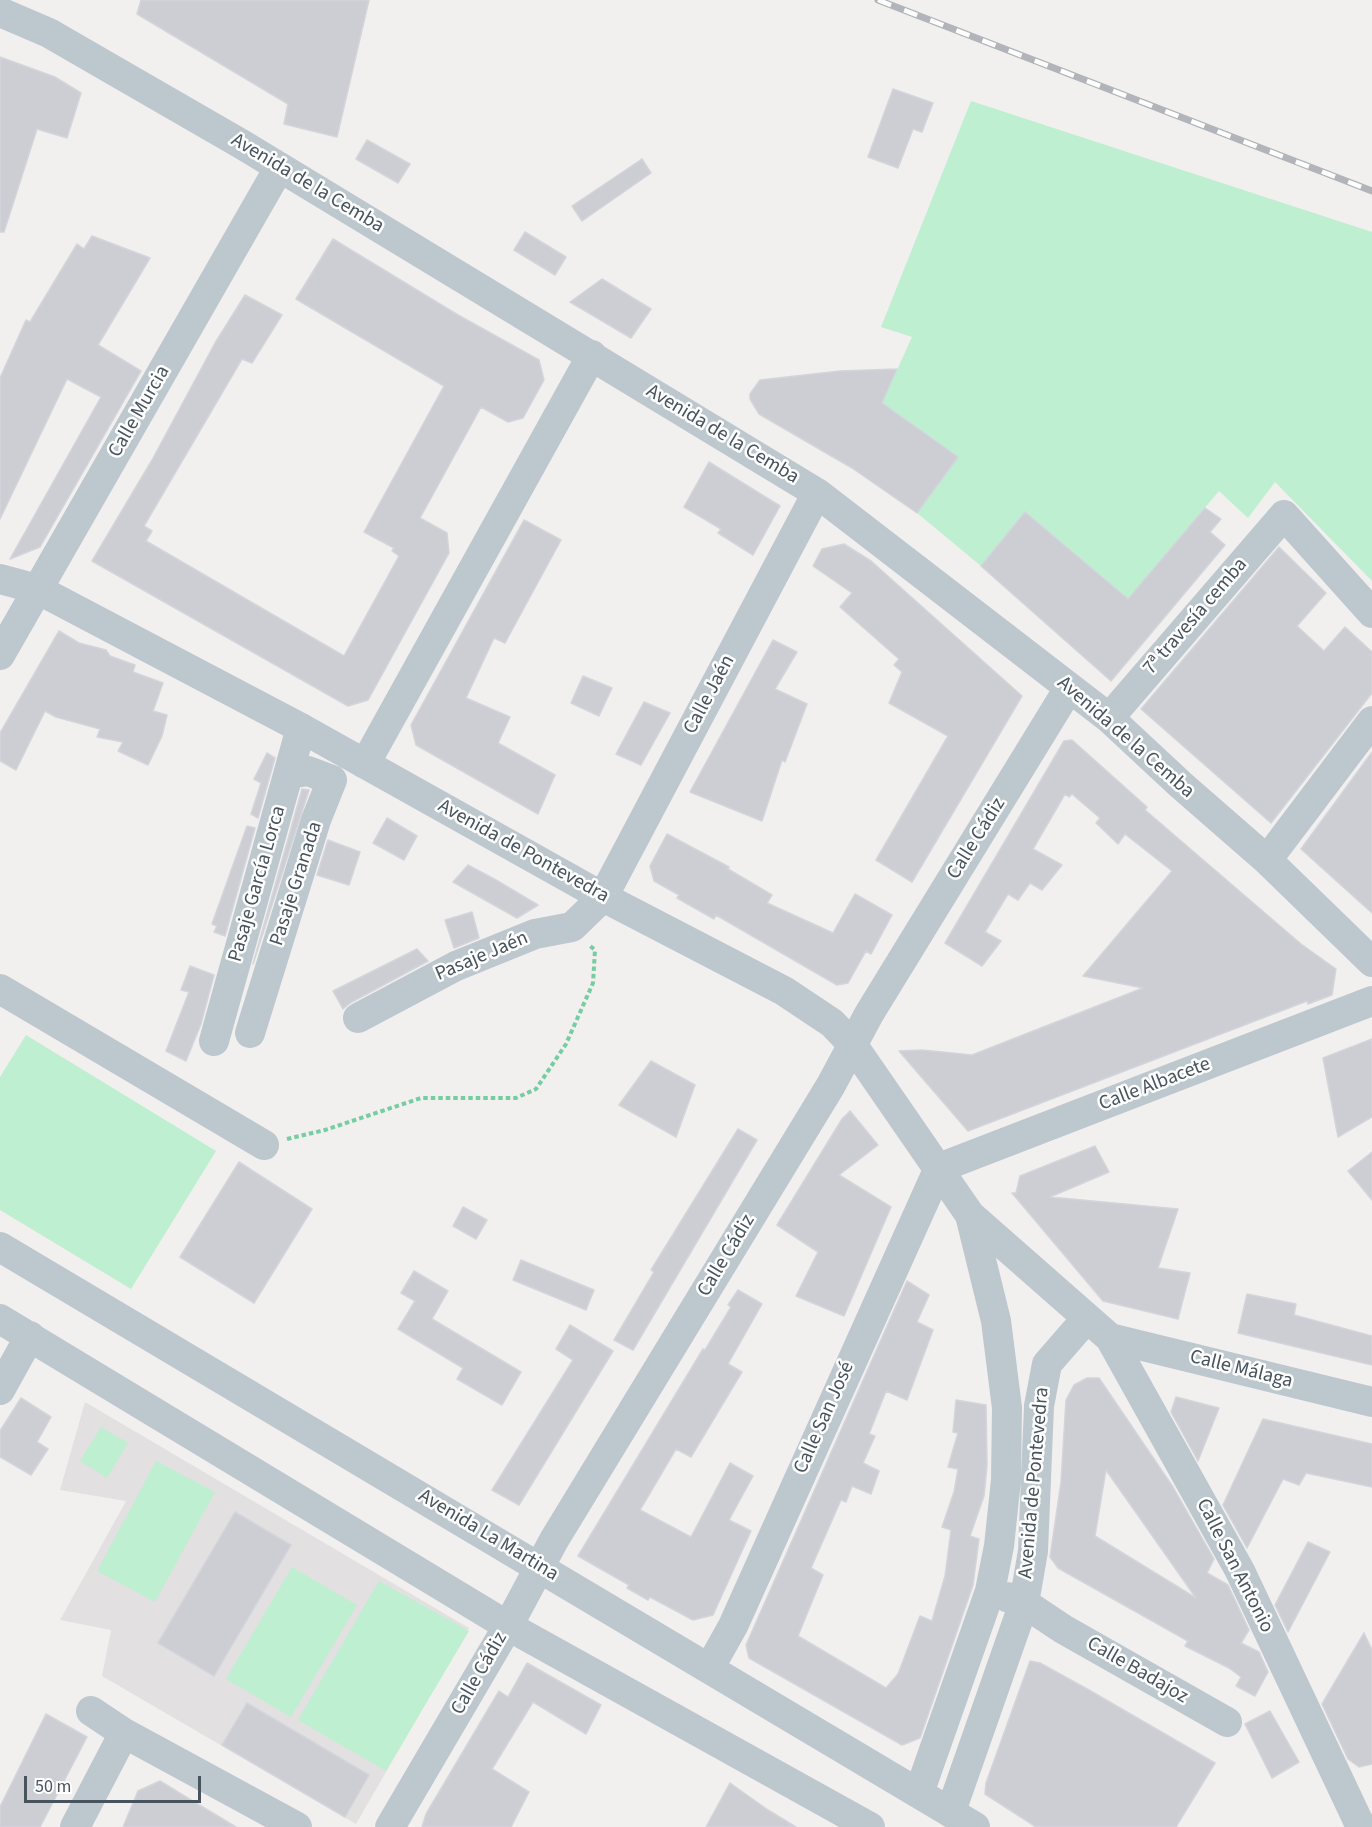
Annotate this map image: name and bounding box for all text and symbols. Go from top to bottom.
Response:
street label: Avenida de la Cemba [226,129,388,239]
street label: Calle Murcia [104,362,176,462]
street label: Avenida de la Cemba [641,380,803,490]
street label: 7ª travesía cemba [1139,554,1253,680]
street label: Calle Jaén [679,651,741,739]
street label: Avenida de la Cemba [1051,672,1199,804]
street label: Calle Cádiz [943,794,1011,884]
street label: Avenida de Pontevedra [433,795,613,909]
street label: Pasaje García Lorca [224,803,292,965]
street label: Pasaje Granada [266,819,328,949]
street label: Pasaje Jaén [432,927,532,987]
street label: Calle Albacete [1096,1053,1214,1117]
street label: Calle Cádiz [693,1211,761,1301]
street label: Calle Málaga [1187,1346,1295,1394]
street label: Calle San José [790,1358,860,1478]
street label: Avenida de Pontevedra [1015,1386,1055,1580]
street label: Avenida La Martina [414,1485,562,1587]
street label: Calle San Antonio [1190,1495,1278,1637]
street label: Calle Cádiz [447,1628,513,1720]
street label: Calle Badajoz [1082,1632,1192,1710]
scale bar [27,1764,204,1802]
text: 50 m [35,1774,71,1799]

